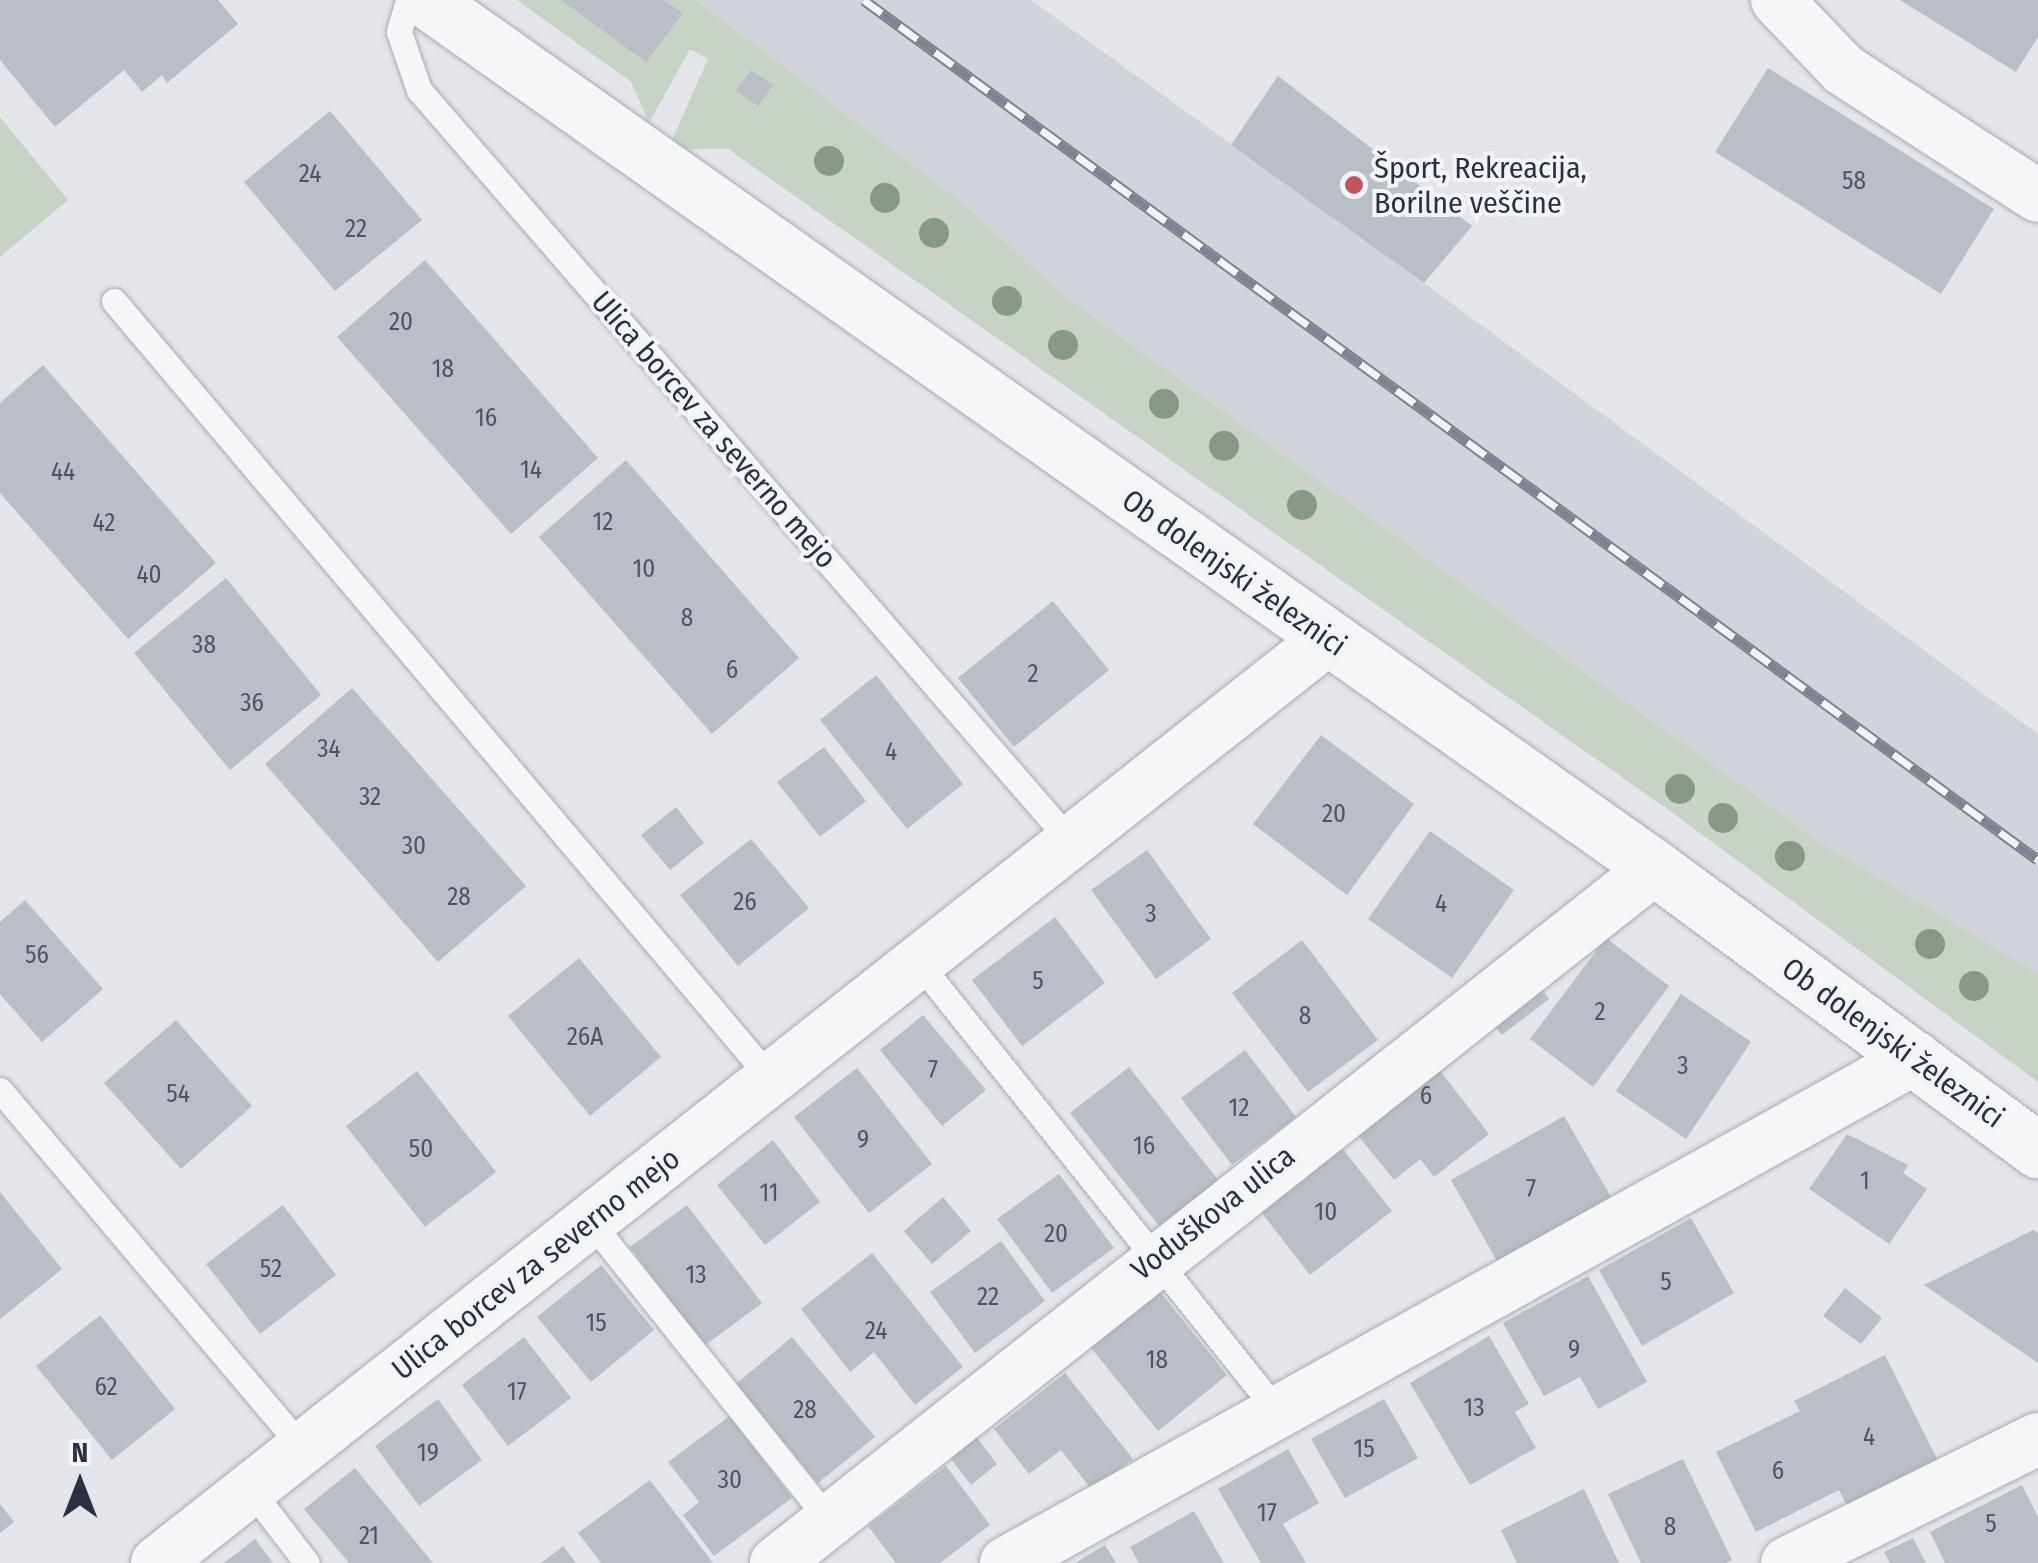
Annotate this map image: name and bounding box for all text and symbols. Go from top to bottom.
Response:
place label: Šport, Rekreacija, Borilne veščine [1374,150,1587,220]
house number: 24 [299,159,321,189]
house number: 58 [1842,166,1866,196]
marker: Šport, Rekreacija, Borilne veščine [1343,174,1365,196]
house number: 22 [345,214,367,244]
street label: Ulica borcev za severno mejo [584,284,844,576]
house number: 20 [389,307,413,337]
house number: 18 [432,354,454,384]
house number: 16 [475,403,497,433]
house number: 14 [520,455,542,485]
house number: 44 [51,457,75,487]
street label: Ob dolenjski železnici [1115,482,1353,664]
house number: 12 [593,507,613,537]
house number: 42 [93,508,115,538]
house number: 10 [633,554,655,584]
house number: 40 [136,560,162,590]
house number: 8 [681,603,693,633]
house number: 38 [192,630,216,660]
house number: 6 [726,655,738,685]
house number: 2 [1027,659,1039,689]
house number: 36 [240,688,264,718]
house number: 34 [317,734,341,764]
house number: 4 [885,737,897,767]
house number: 32 [359,782,381,812]
house number: 20 [1322,799,1346,829]
house number: 30 [402,831,426,861]
house number: 28 [447,882,471,912]
house number: 26 [733,887,757,917]
house number: 4 [1435,889,1447,919]
house number: 3 [1145,899,1157,929]
house number: 56 [25,940,49,970]
street label: Ob dolenjski železnici [1775,950,2011,1136]
house number: 5 [1032,966,1044,996]
house number: 2 [1594,997,1606,1027]
house number: 8 [1299,1001,1311,1031]
house number: 26A [567,1022,603,1052]
house number: 3 [1677,1051,1689,1081]
house number: 7 [928,1055,938,1085]
house number: 54 [166,1079,190,1109]
house number: 6 [1420,1081,1432,1111]
house number: 12 [1229,1093,1249,1123]
house number: 9 [857,1125,869,1155]
house number: 16 [1133,1131,1155,1161]
house number: 50 [409,1134,433,1164]
street label: Voduškova ulica [1124,1138,1302,1288]
street label: Ulica borcev za severno mejo [385,1140,687,1388]
house number: 1 [1860,1166,1870,1196]
house number: 7 [1526,1174,1536,1204]
house number: 11 [759,1178,779,1208]
house number: 10 [1315,1197,1337,1227]
house number: 20 [1044,1219,1068,1249]
house number: 52 [260,1254,282,1284]
house number: 13 [685,1260,707,1290]
house number: 5 [1660,1267,1672,1297]
house number: 22 [977,1282,999,1312]
house number: 15 [585,1308,607,1338]
house number: 24 [865,1316,887,1346]
house number: 9 [1568,1335,1580,1365]
house number: 18 [1146,1345,1168,1375]
house number: 62 [94,1372,118,1402]
house number: 17 [507,1377,527,1407]
house number: 13 [1463,1393,1485,1423]
house number: 28 [793,1395,817,1425]
house number: 4 [1863,1422,1875,1452]
north arrow [30,1433,130,1533]
house number: 15 [1353,1434,1375,1464]
text: N [72,1436,88,1469]
house number: 19 [417,1438,439,1468]
house number: 6 [1772,1456,1784,1486]
house number: 30 [718,1465,742,1495]
house number: 17 [1257,1498,1277,1528]
house number: 5 [1985,1509,1997,1539]
house number: 8 [1664,1512,1676,1542]
house number: 21 [359,1521,379,1551]

